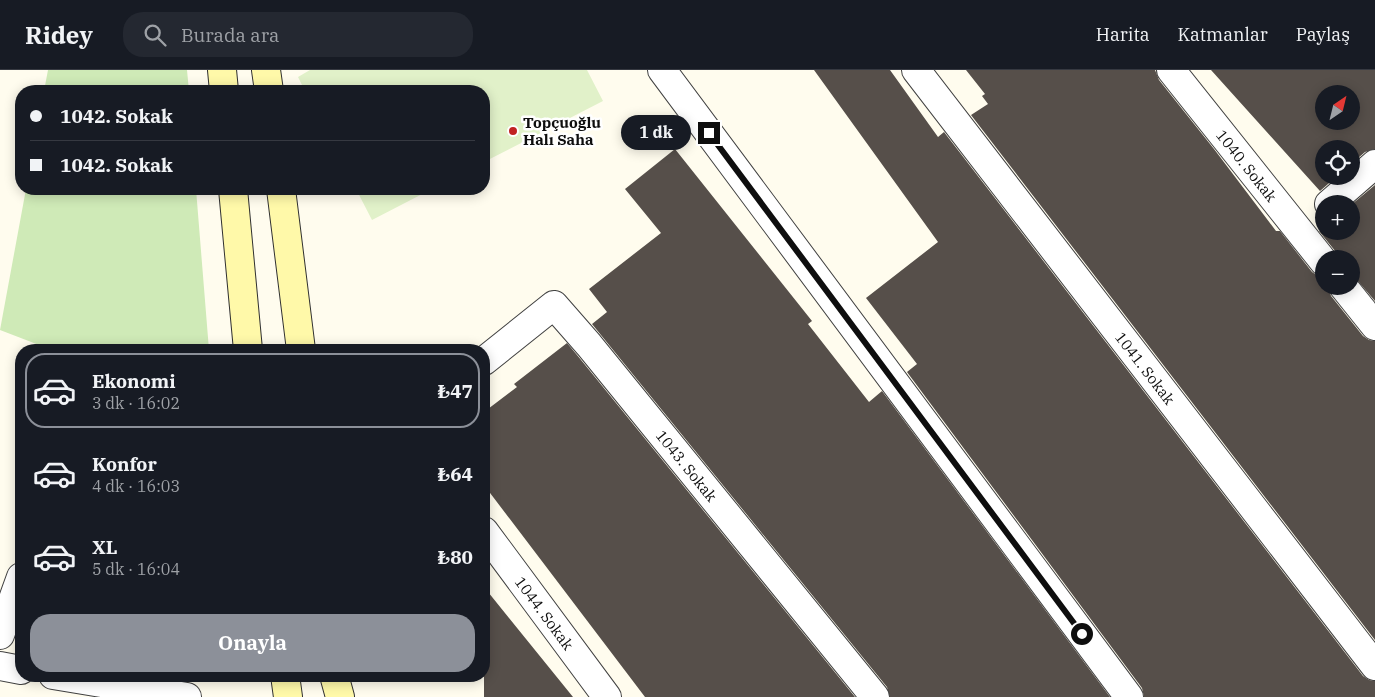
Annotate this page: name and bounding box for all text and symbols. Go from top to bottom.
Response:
search box [123,12,473,57]
text: Ridey [25,19,93,51]
icon: search [141,21,169,49]
text: Burada ara [181,23,280,47]
text: Harita [1096,23,1150,46]
text: Katmanlar [1178,23,1268,46]
text: Paylaş [1296,23,1350,46]
north arrow [1315,85,1360,130]
map controls [1315,85,1360,295]
text: 1042. Sokak [60,104,173,128]
place label: Topçuoğlu Halı Saha [523,113,601,149]
callout: 1 dk [622,116,692,150]
text: 1 dk [639,122,673,142]
route end [698,122,720,144]
marker: Topçuoğlu Halı Saha [507,125,519,137]
street label: 1040. Sokak [1213,126,1282,205]
button: locate [1315,140,1360,185]
text: 1042. Sokak [60,153,173,177]
button: + [1315,195,1360,240]
button: − [1315,250,1360,295]
street label: 1041. Sokak [1111,328,1180,408]
icon: car [32,368,77,413]
text: Ekonomi [92,369,176,393]
text: ₺47 [438,379,473,403]
text: 3 dk · 16:02 [92,393,180,413]
street label: 1043. Sokak [652,426,722,505]
icon: car [32,451,77,496]
text: Konfor [92,452,157,476]
text: ₺64 [438,462,473,486]
text: 4 dk · 16:03 [92,476,180,496]
icon: car [32,534,77,579]
text: XL [92,535,118,559]
text: ₺80 [438,545,473,569]
text: 5 dk · 16:04 [92,559,180,579]
street label: 1044. Sokak [511,573,578,654]
button: Onayla [30,614,475,672]
route start [1071,623,1093,645]

